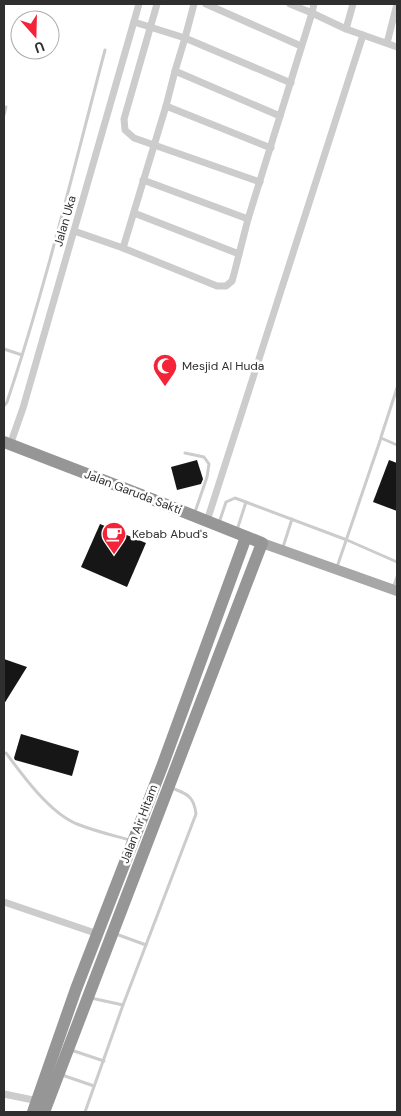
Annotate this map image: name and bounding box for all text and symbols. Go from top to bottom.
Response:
north arrow [10,10,60,60]
text: U [32,37,47,57]
street label: Jalan Uka [50,194,80,248]
mosque icon: Mesjid Al Huda [152,353,178,387]
place label: Mesjid Al Huda [182,358,264,374]
street label: Jalan Garuda Sakti [82,466,184,518]
cafe icon: Kebab Abud's [101,521,127,555]
place label: Kebab Abud's [132,526,208,542]
street label: Jalan Air Hitam [117,782,161,866]

